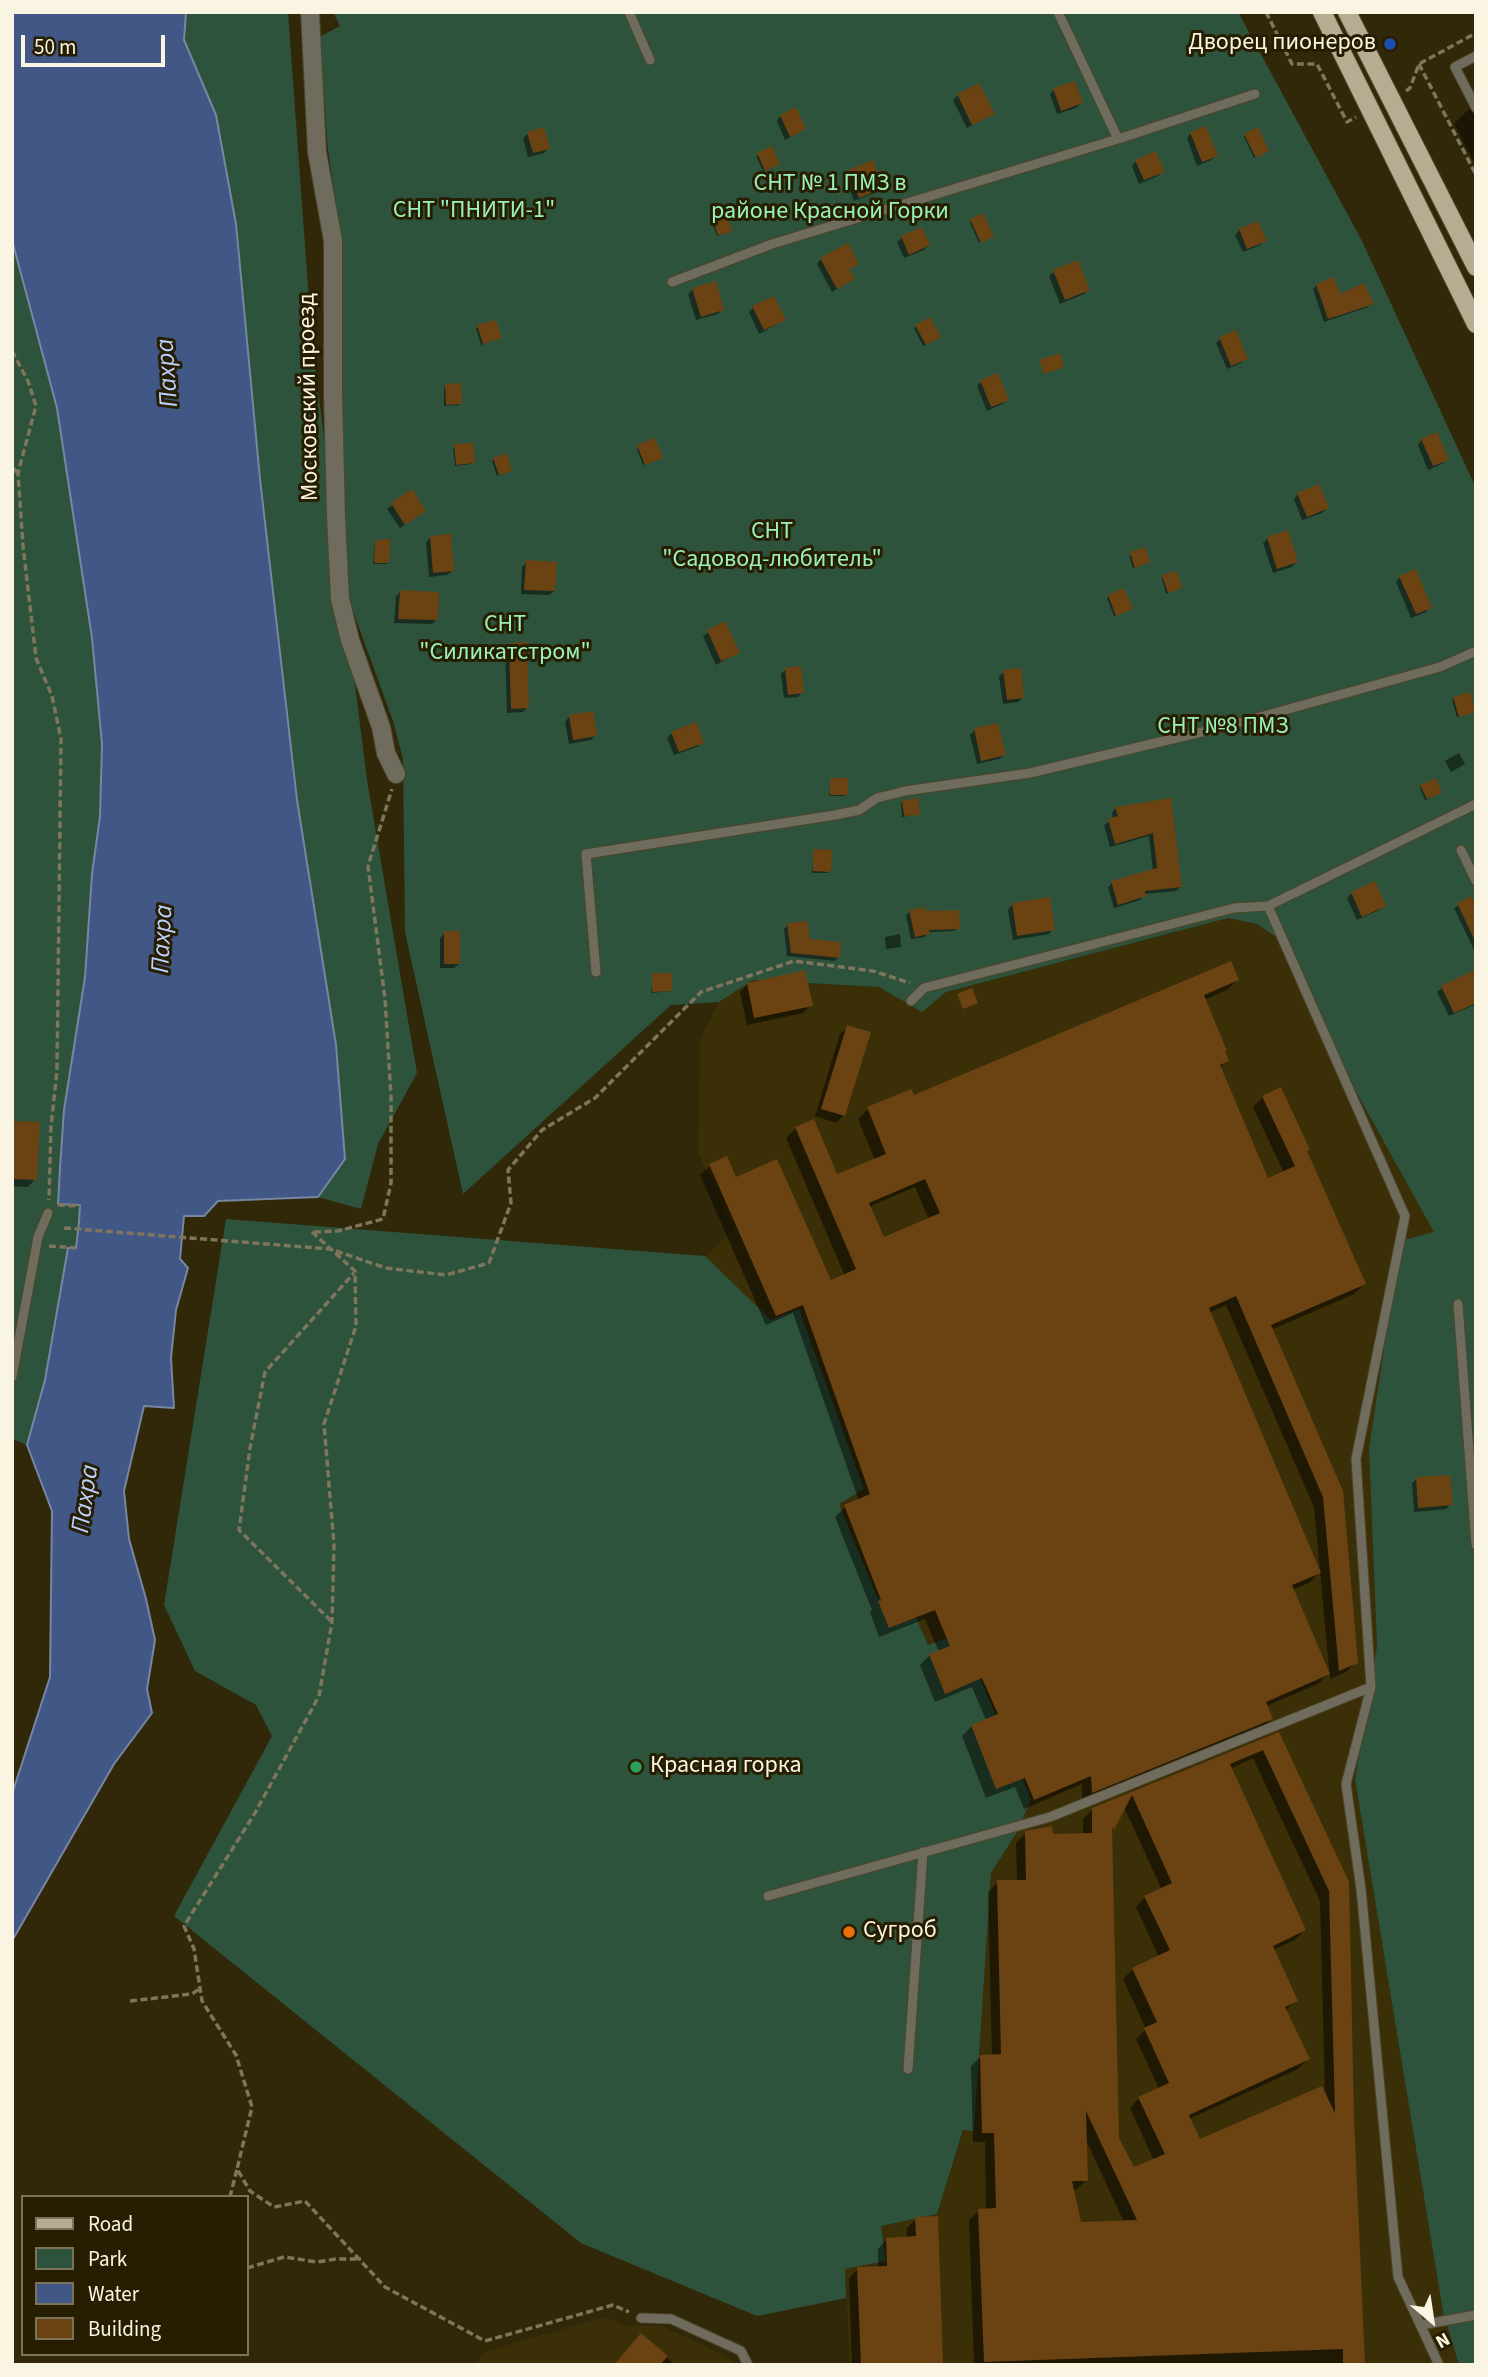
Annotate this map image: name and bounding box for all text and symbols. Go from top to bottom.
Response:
scale bar [24,21,168,65]
place label: Дворец пионеров [1188,30,1376,58]
text: 50 m [34,32,76,62]
marker: Дворец пионеров [1382,36,1398,52]
park label: СНТ № 1 ПМЗ в районе Красной Горки [711,171,949,227]
park label: СНТ "ПНИТИ-1" [393,198,555,226]
street label: Московский проезд [294,293,326,501]
water label: Пахра [151,337,187,409]
park label: СНТ "Садовод-любитель" [662,519,882,575]
park label: СНТ "Силикатстром" [419,612,591,668]
park label: СНТ №8 ПМЗ [1157,714,1289,742]
water label: Пахра [147,904,181,974]
water label: Пахра [67,1463,107,1535]
place label: Красная горка [650,1753,802,1781]
marker: Красная горка [628,1759,644,1775]
place label: Сугроб [863,1918,937,1946]
marker: Сугроб [841,1924,857,1940]
legend [21,2195,248,2356]
text: Road [88,2209,133,2239]
text: Park [88,2244,127,2274]
text: Water [88,2279,139,2309]
north arrow [1397,2286,1467,2356]
text: Building [88,2314,161,2344]
text: N [1430,2325,1455,2355]

